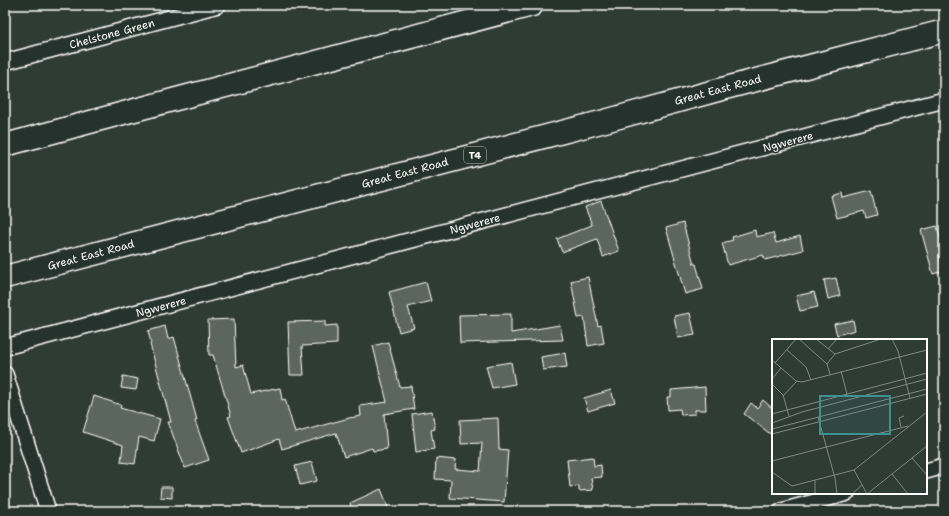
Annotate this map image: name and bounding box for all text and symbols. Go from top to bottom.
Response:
street label: Chelstone Green [68,15,157,53]
street label: Great East Road [673,71,763,109]
street label: Ngwerere [761,128,815,156]
road number: T4 [464,147,486,163]
street label: Great East Road [360,154,450,192]
street label: Ngwerere [448,210,502,238]
street label: Great East Road [46,236,136,274]
street label: Ngwerere [134,293,188,321]
inset map [772,339,927,494]

